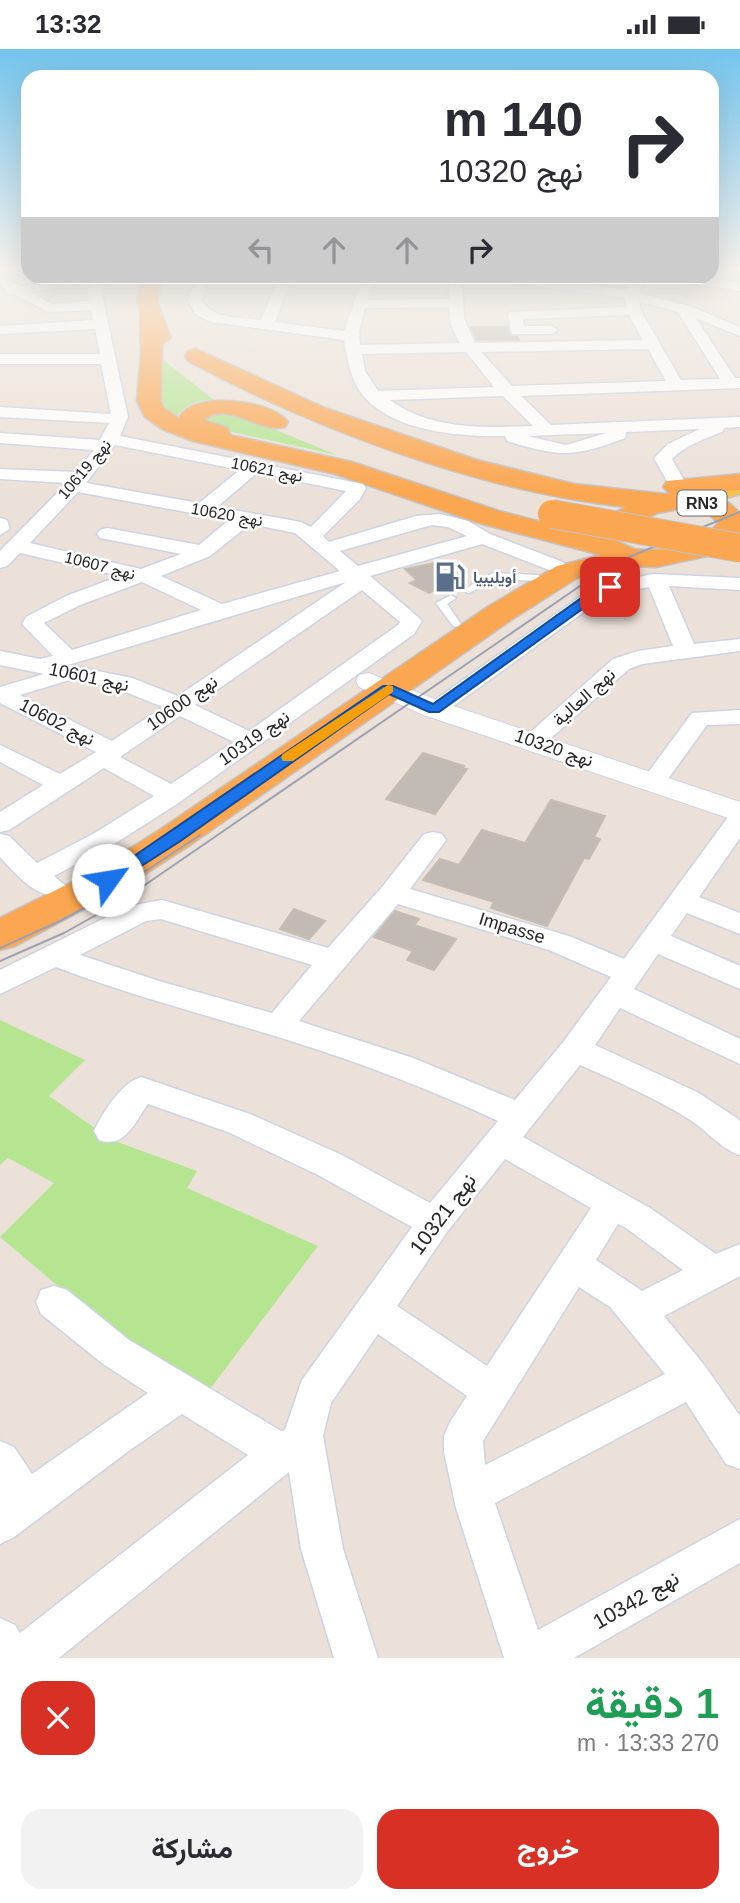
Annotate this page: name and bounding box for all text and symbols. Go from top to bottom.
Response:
text: 13:32 [35,9,102,39]
text: 140 m [444,92,583,146]
icon: right [607,98,698,189]
text: نهج 10320 [438,153,583,189]
icon: left [242,231,280,269]
icon: ahead [315,231,353,269]
icon: ahead [388,231,426,269]
icon: right [461,231,499,269]
street label: نهج 10619 [55,436,116,504]
street label: نهج 10621 [229,454,304,488]
road number: RN3 [678,491,726,516]
street label: نهج 10620 [189,500,264,532]
street label: نهج 10607 [62,548,137,585]
pin [580,557,640,617]
fuel station icon: أويليبيا [433,560,467,594]
icon: arrive [591,568,629,606]
place label: أويليبيا [473,569,516,588]
street label: نهج 10601 [47,659,131,697]
street label: نهج العالية [549,664,621,732]
street label: نهج 10600 [143,671,222,736]
street label: نهج 10602 [15,695,98,751]
street label: نهج 10319 [215,706,294,771]
street label: نهج 10320 [512,725,596,773]
position arrow [71,843,145,917]
street label: Impasse [477,908,547,948]
street label: نهج 10321 [405,1169,483,1260]
street label: نهج 10342 [589,1566,684,1636]
text: 1 دقيقة [585,1680,719,1727]
button: close [21,1681,95,1755]
text: 270 m · 13:33 [577,1730,719,1756]
button: مشاركة [21,1809,363,1889]
button: خروج [377,1809,719,1889]

